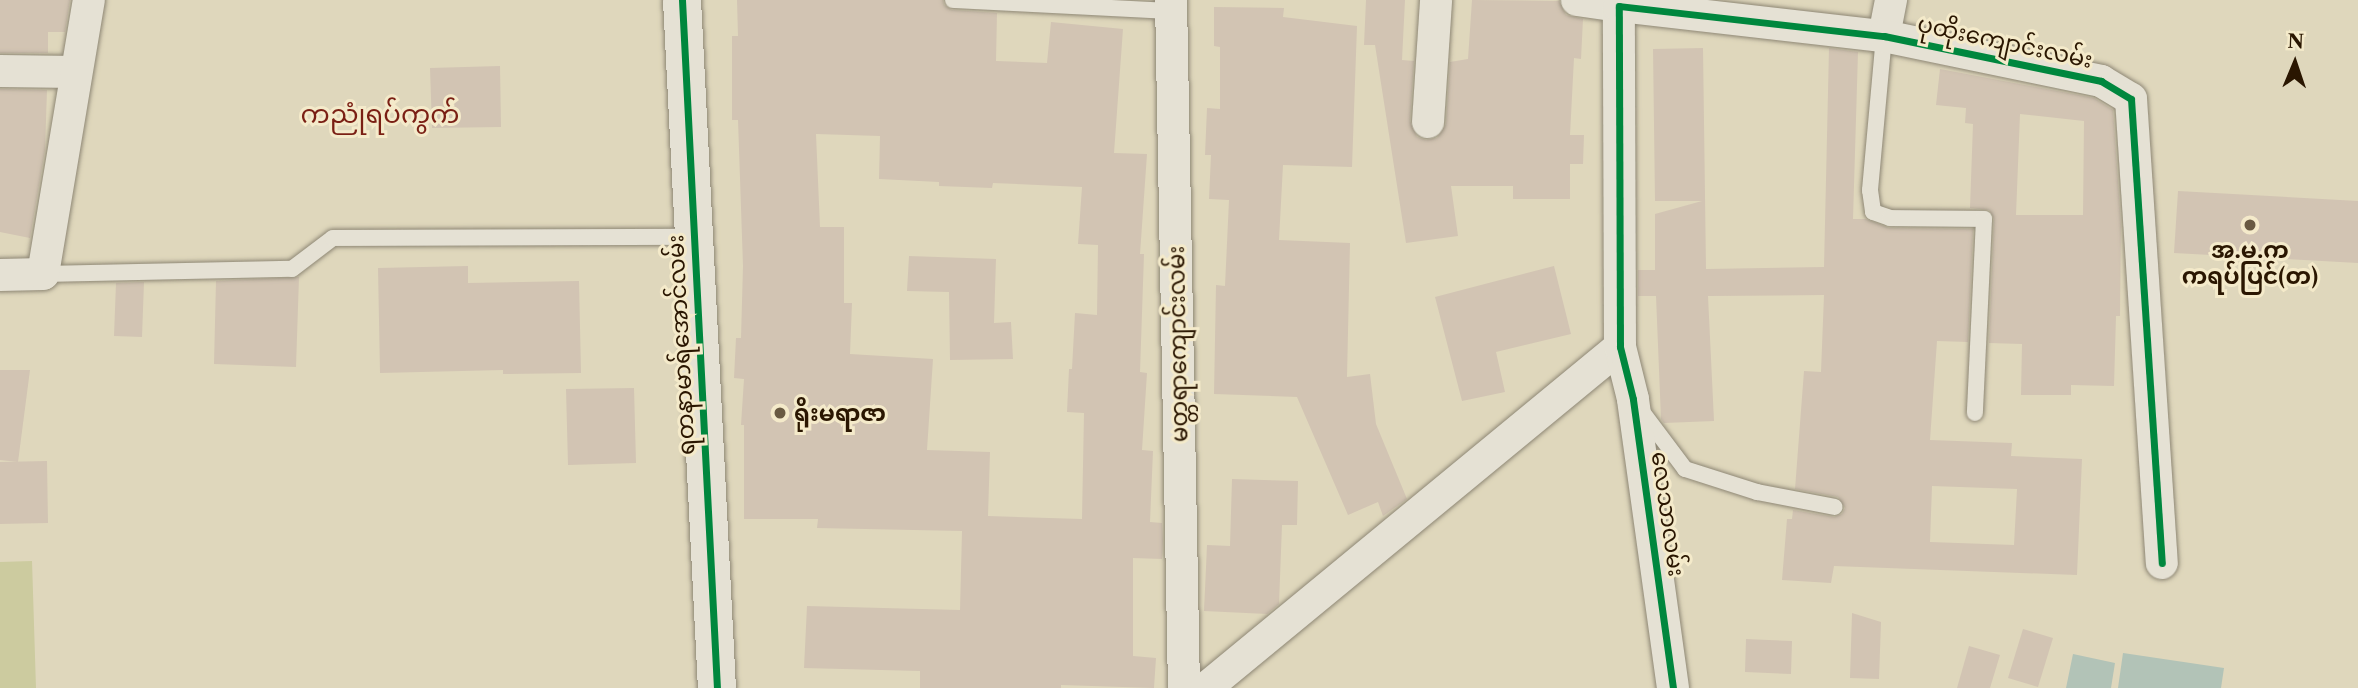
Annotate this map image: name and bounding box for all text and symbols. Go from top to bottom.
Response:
street label: ပုထိုးကျောင်းလမ်း [1915,10,2095,74]
north arrow [2260,28,2330,98]
text: N [2287,30,2304,53]
district label: ကညုံရပ်ကွက် [301,99,459,131]
marker: အ.မ.က ကရပ်ပြင်(တ) [2242,217,2258,233]
street label: ရတနာမာရ်အောင်လမ်း [661,234,701,456]
place label: အ.မ.က ကရပ်ပြင်(တ) [2182,236,2318,290]
street label: မတ္တရာကျောင်းလမ်း [1162,246,1194,442]
place label: ရိုးမရာဇာ [794,399,886,427]
marker: ရိုးမရာဇာ [772,405,788,421]
street label: လေသာလမ်း [1646,450,1690,578]

